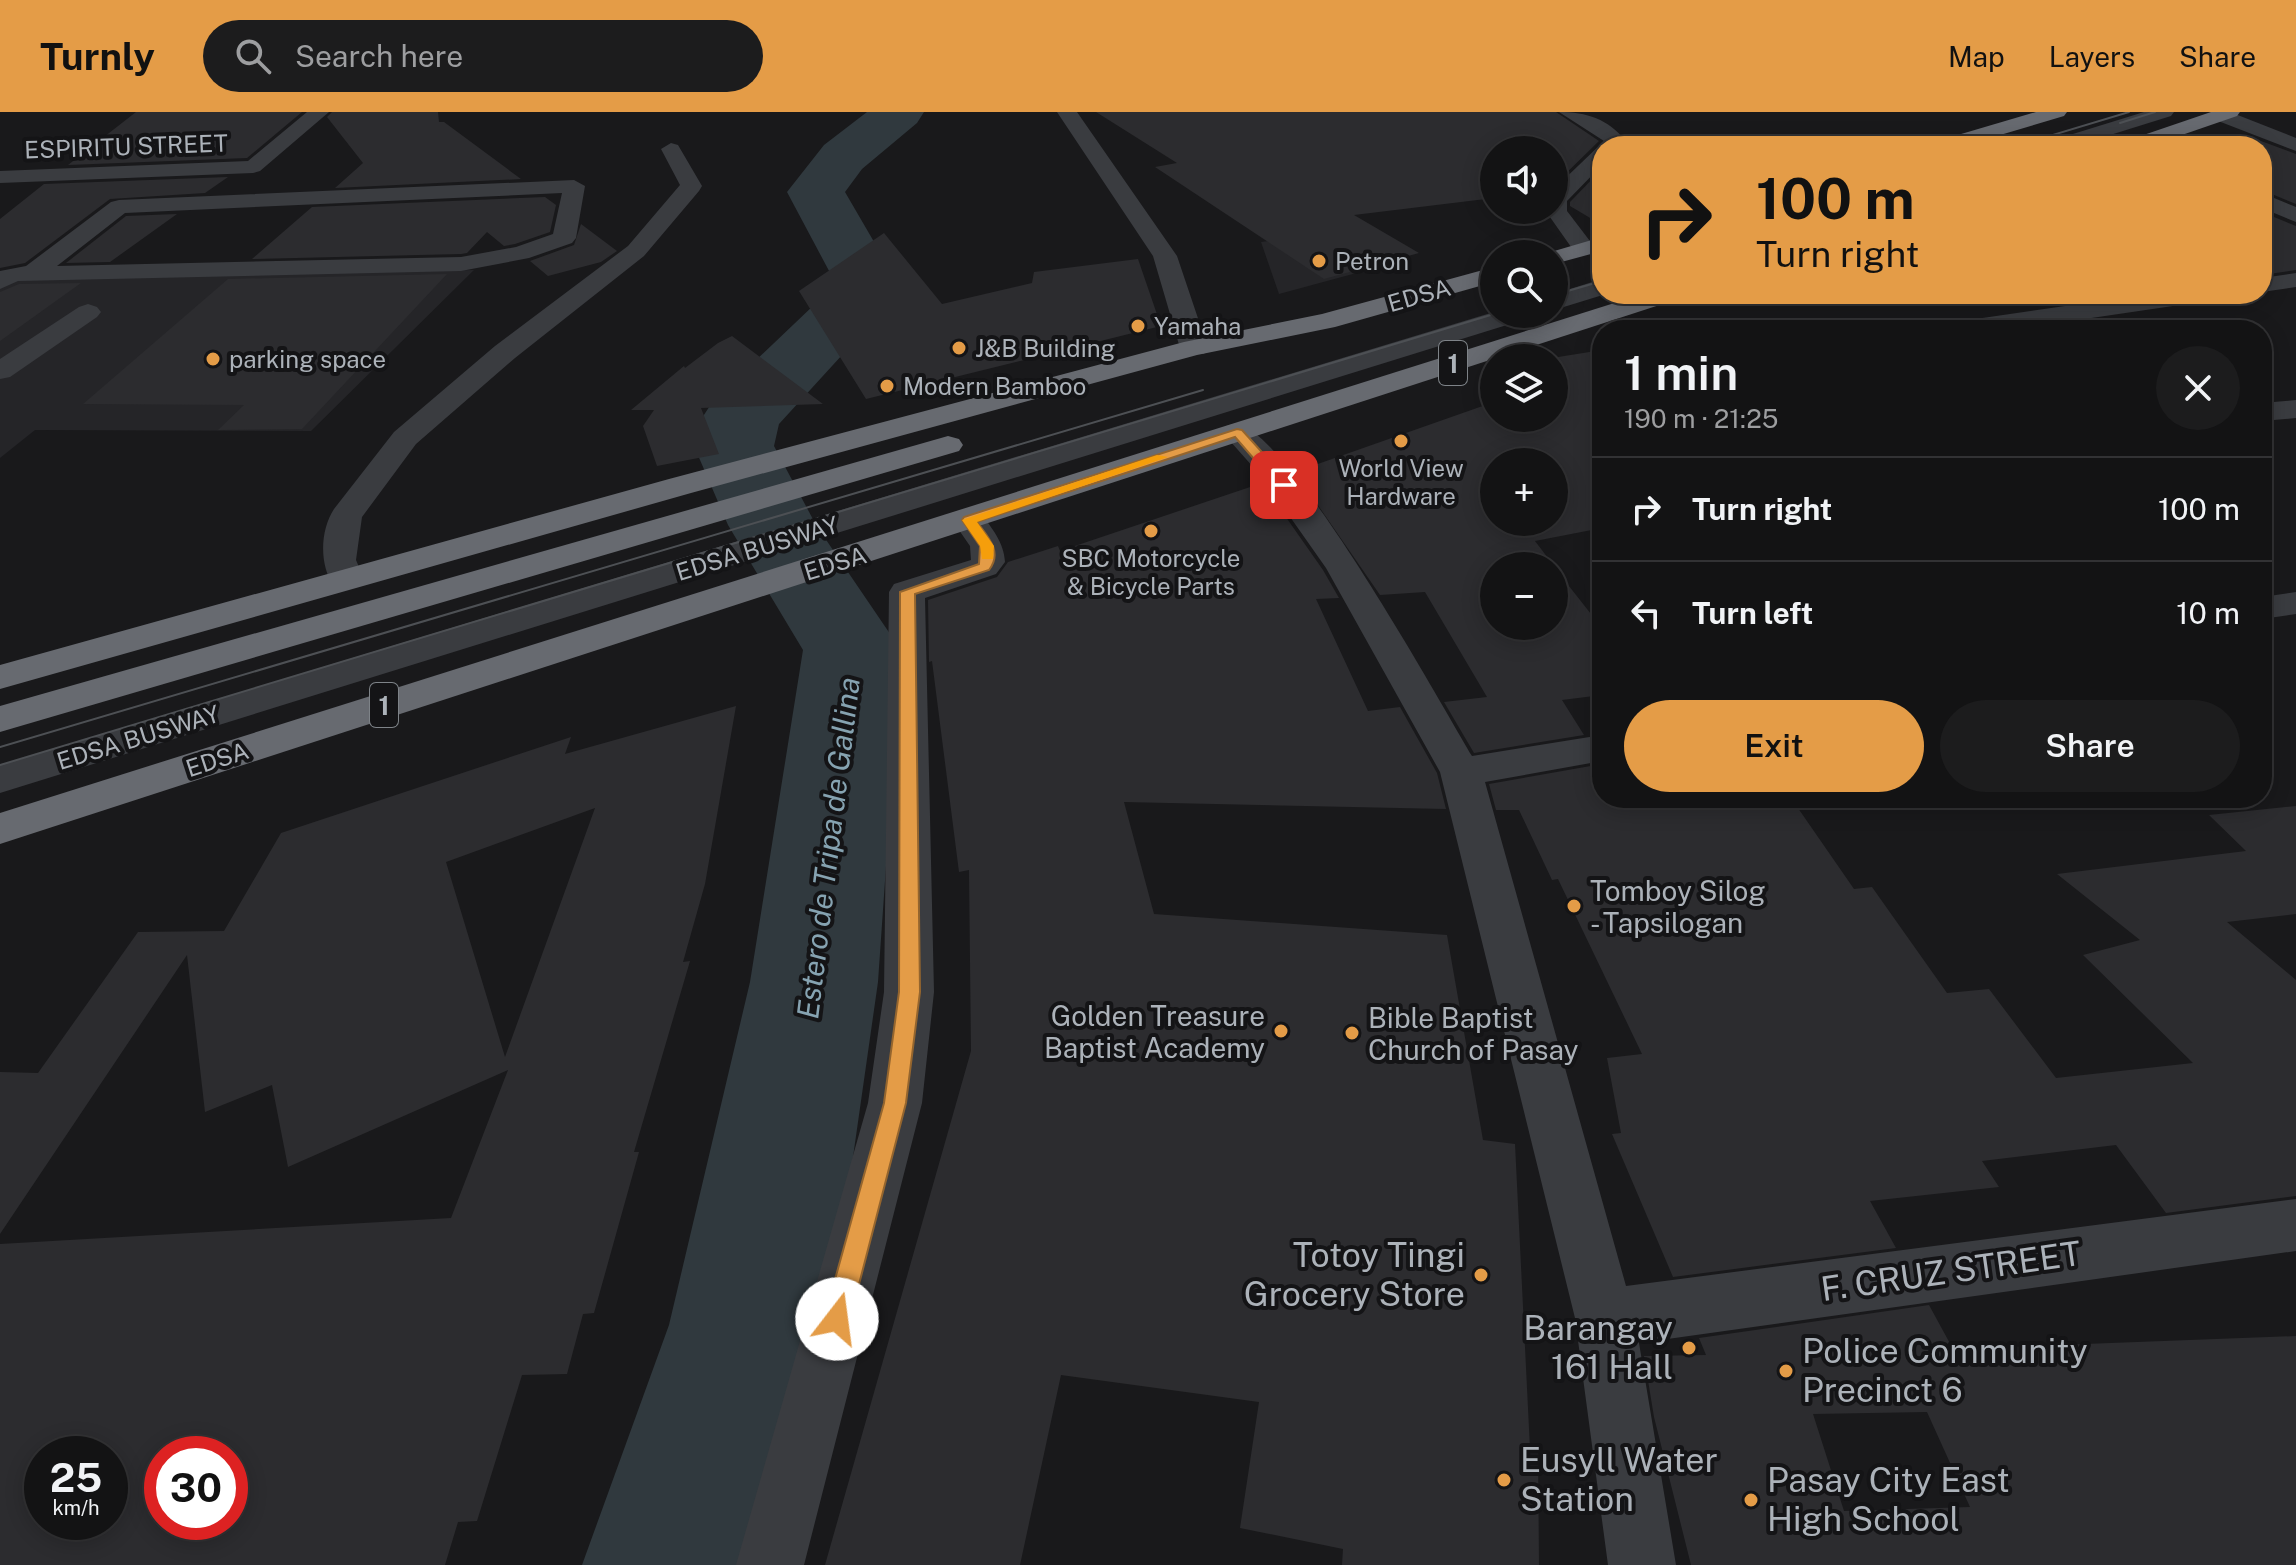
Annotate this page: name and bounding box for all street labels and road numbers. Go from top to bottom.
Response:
street label: ESPIRITU STREET [24,128,228,164]
street label: EDSA [1384,273,1454,317]
road number: 1 [1439,341,1467,385]
street label: EDSA BUSWAY [672,510,842,586]
street label: EDSA [800,540,870,586]
road number: 1 [370,683,398,727]
street label: EDSA BUSWAY [53,699,223,775]
street label: EDSA [182,735,252,783]
street label: F. CRUZ STREET [1818,1233,2084,1309]

